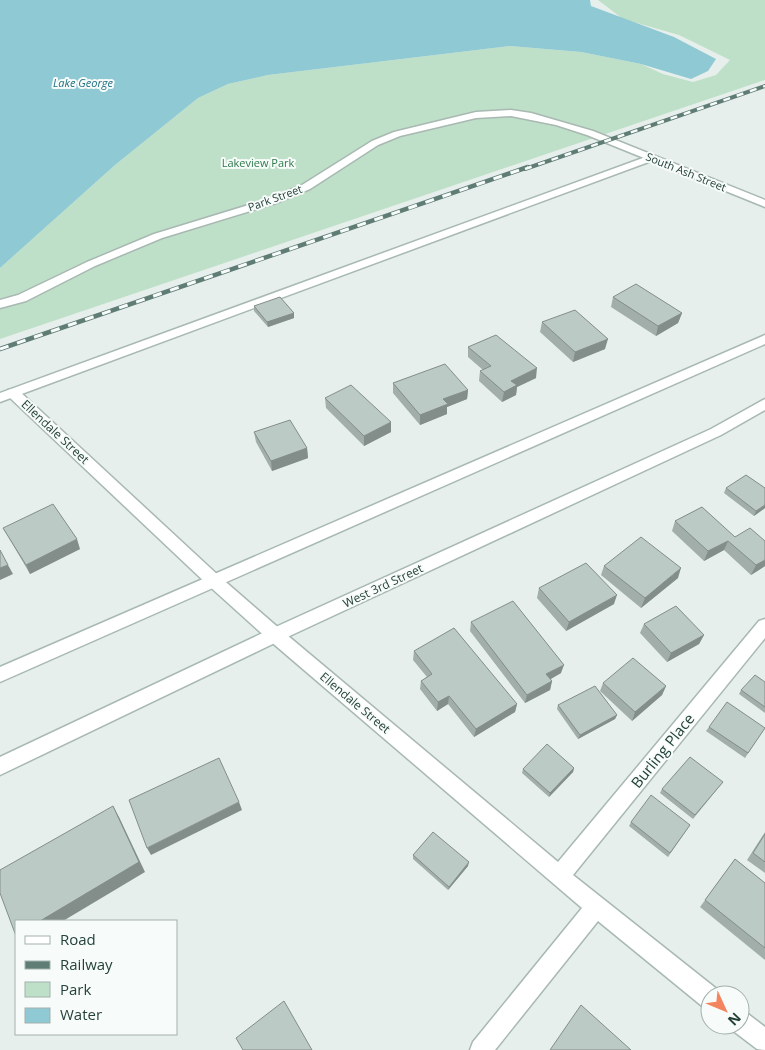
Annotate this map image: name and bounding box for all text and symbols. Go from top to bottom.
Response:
water label: Lake George [53,75,113,90]
street label: South Ash Street [644,149,729,195]
park label: Lakeview Park [222,155,295,170]
street label: Park Street [246,181,304,214]
street label: Ellendale Street [18,396,93,468]
street label: West 3rd Street [340,560,426,612]
street label: Ellendale Street [316,668,394,737]
street label: Burling Place [626,709,699,792]
legend [15,920,178,1035]
text: Road [60,929,96,949]
text: Railway [60,954,113,974]
text: Park [60,979,91,999]
north arrow [700,985,750,1035]
text: Water [60,1004,102,1024]
text: N [724,1009,746,1030]

